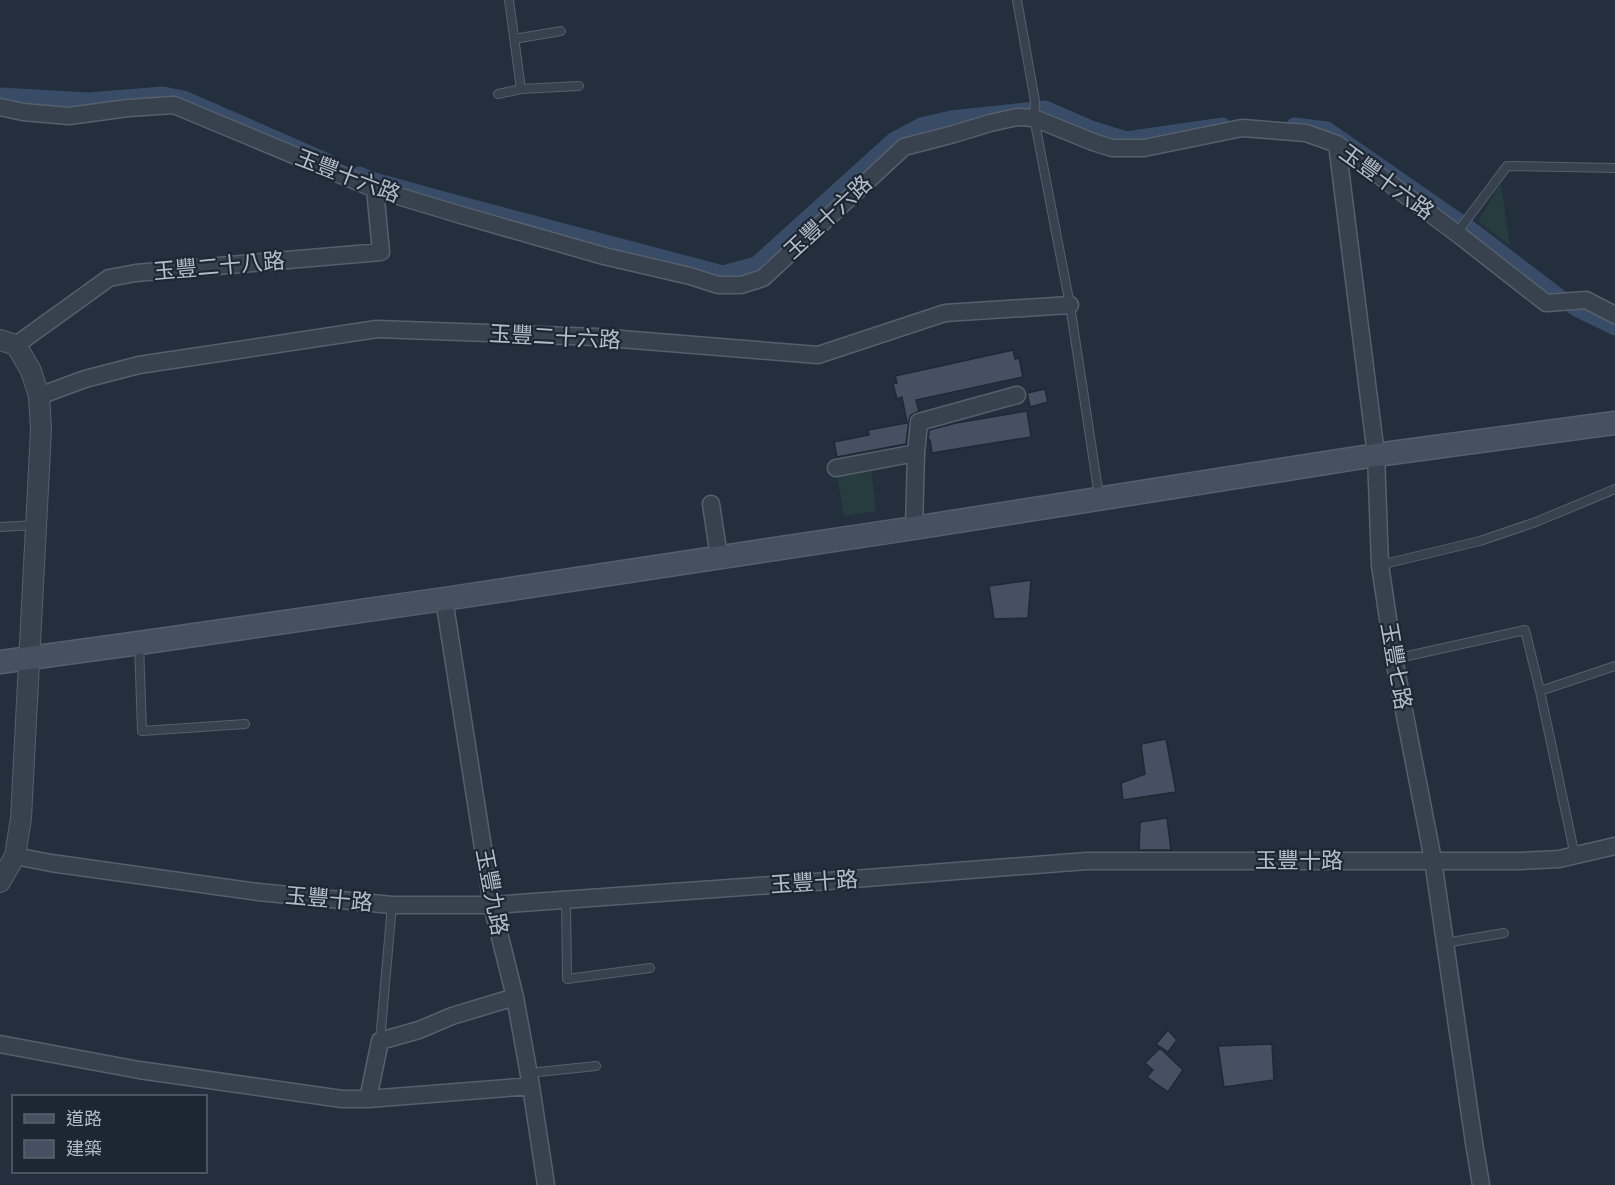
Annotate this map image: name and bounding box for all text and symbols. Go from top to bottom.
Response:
street label: 玉豐十六路 [1335,139,1439,225]
street label: 玉豐十六路 [292,144,404,208]
street label: 玉豐十六路 [779,170,877,264]
street label: 玉豐二十八路 [152,247,286,285]
street label: 玉豐二十六路 [488,320,622,354]
street label: 玉豐七路 [1375,620,1417,712]
street label: 玉豐九路 [470,846,514,938]
street label: 玉豐十路 [1255,847,1343,874]
street label: 玉豐十路 [769,865,859,899]
street label: 玉豐十路 [284,882,374,916]
legend [12,1095,207,1173]
text: 道路 [66,1108,102,1130]
text: 建築 [66,1138,102,1160]

